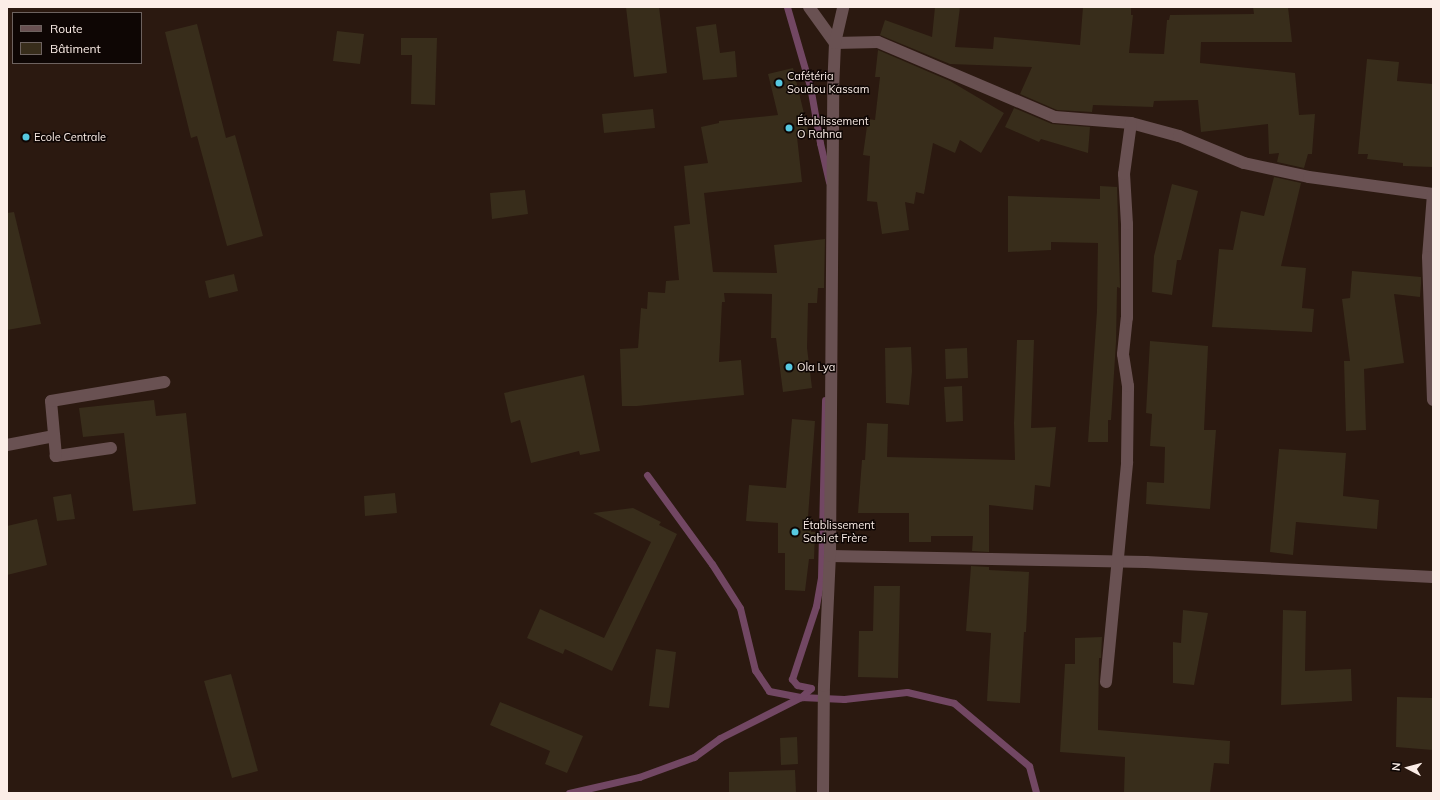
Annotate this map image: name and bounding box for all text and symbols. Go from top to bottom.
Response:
legend [12,12,142,64]
text: Route [50,21,83,36]
text: Bâtiment [50,41,101,56]
place label: Cafétéria Soudou Kassam [787,70,869,96]
marker: Cafétéria Soudou Kassam [774,78,784,88]
place label: Établissement O Rahna [797,115,869,141]
marker: Établissement O Rahna [784,123,794,133]
place label: Ecole Centrale [34,130,106,144]
marker: Ecole Centrale [21,132,31,142]
place label: Ola Lya [797,360,835,374]
marker: Ola Lya [784,362,794,372]
place label: Établissement Sabi et Frère [803,519,875,545]
marker: Établissement Sabi et Frère [790,527,800,537]
north arrow [1388,748,1428,788]
text: N [1389,762,1403,772]

